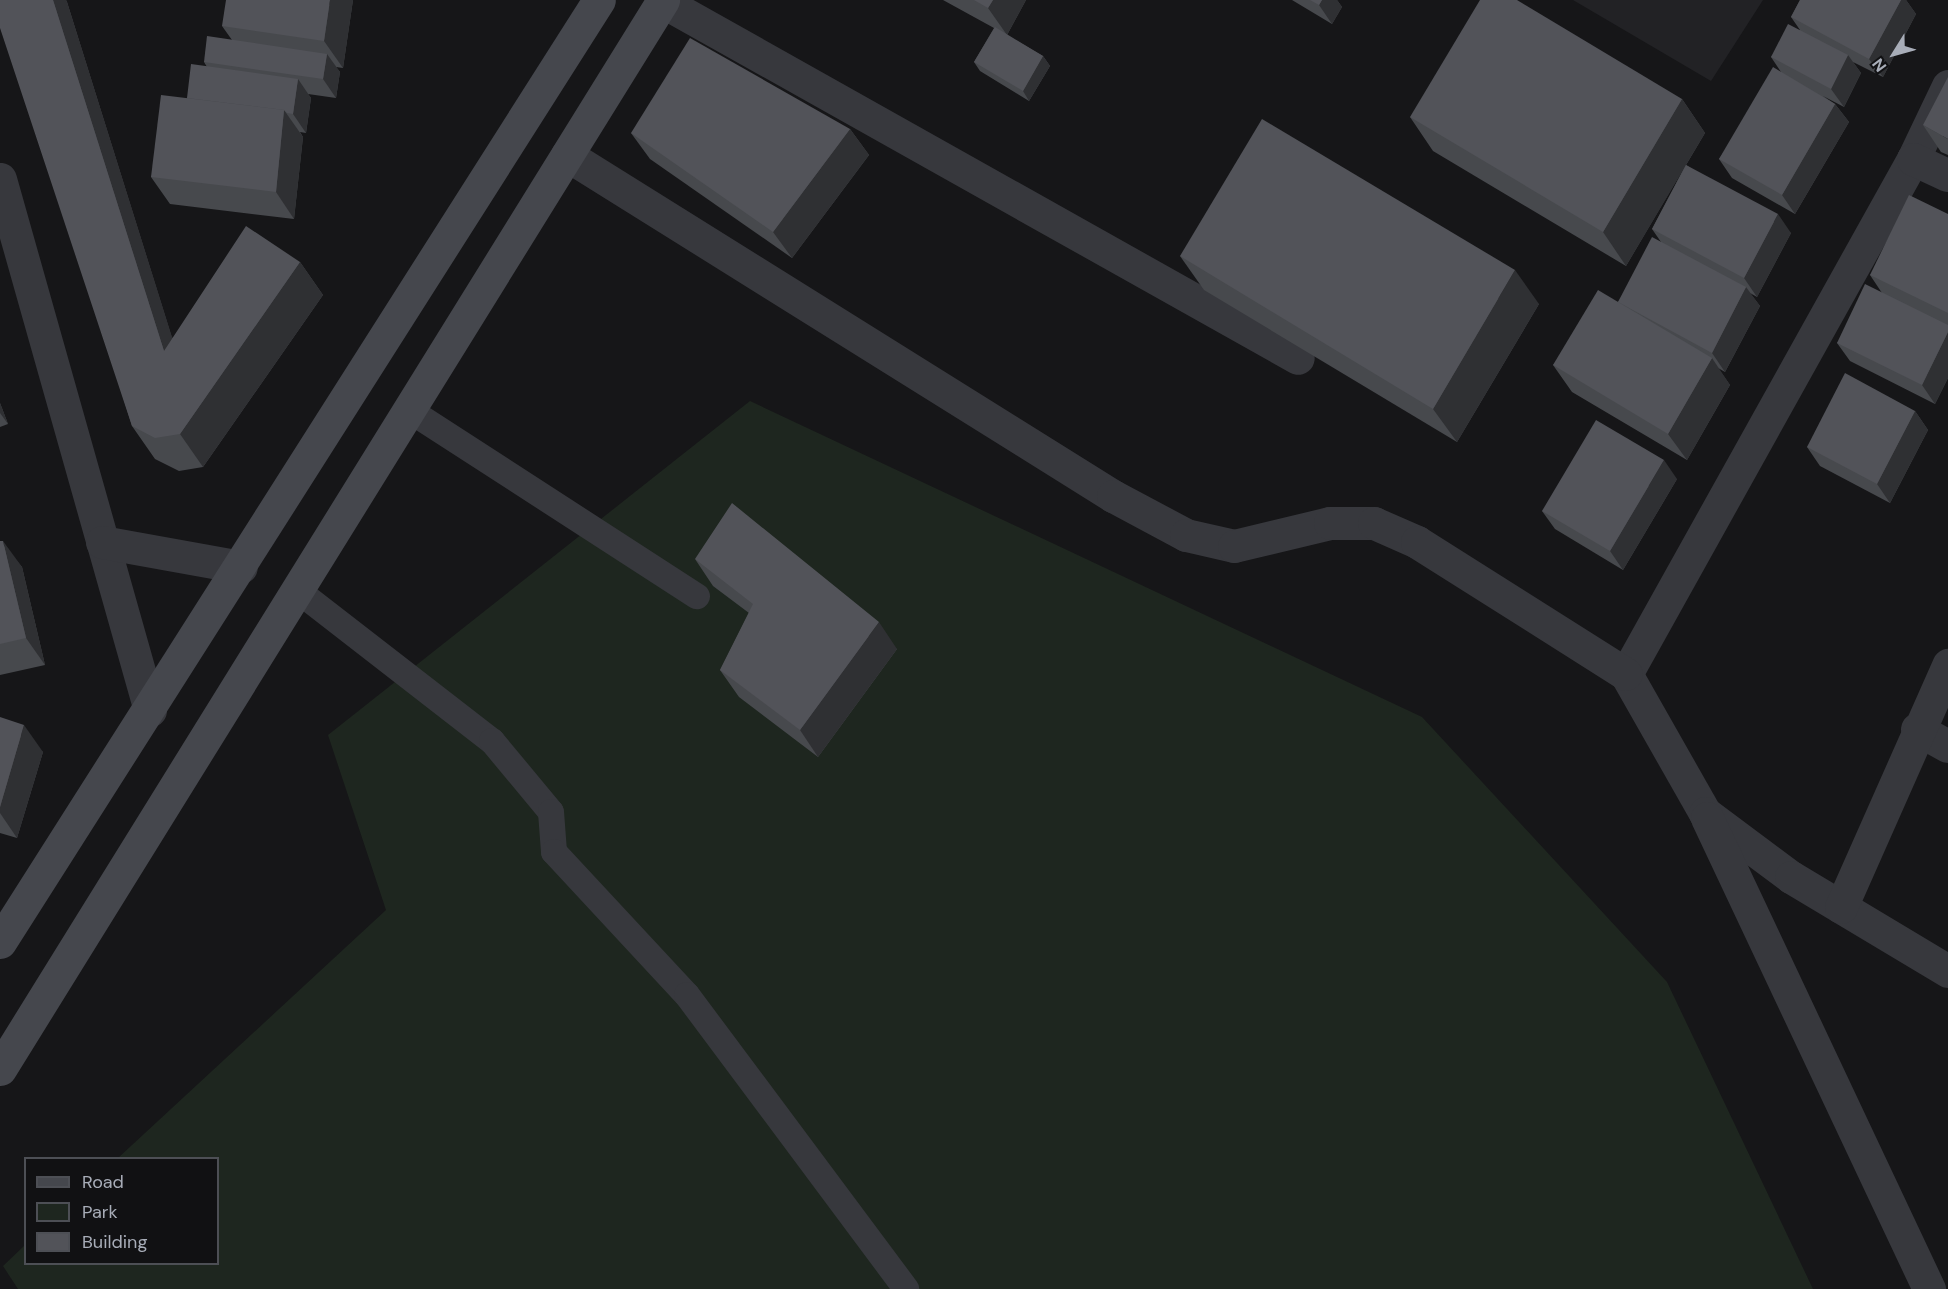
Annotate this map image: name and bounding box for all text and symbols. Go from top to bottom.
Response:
north arrow [1864,24,1924,84]
text: N [1867,54,1891,76]
legend [24,1157,219,1265]
text: Road [82,1170,124,1194]
text: Park [82,1200,118,1224]
text: Building [82,1230,147,1254]

